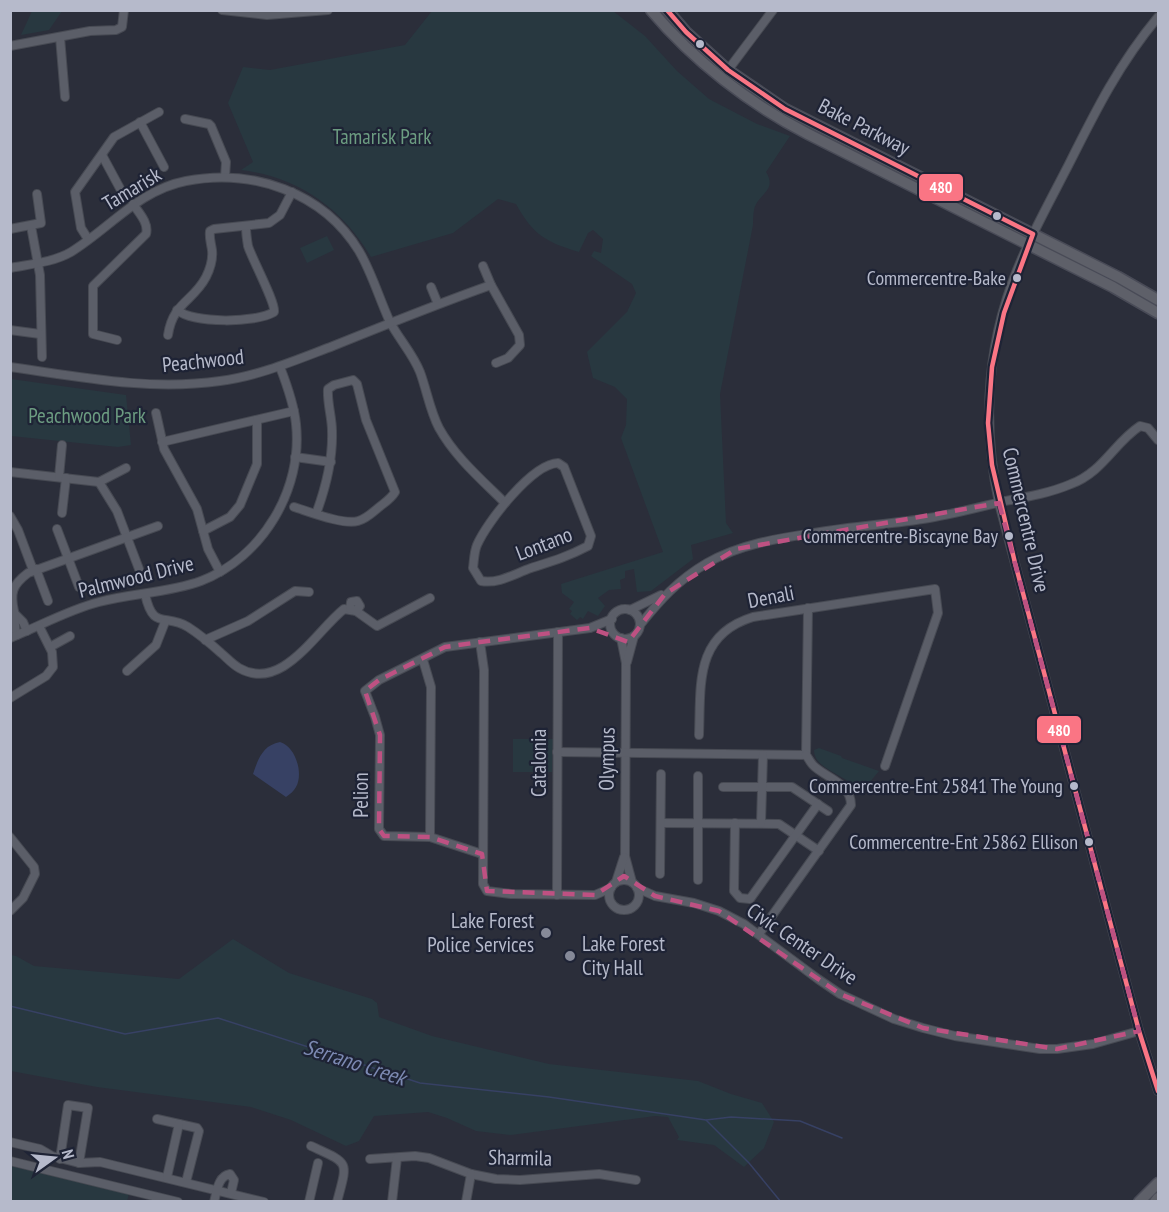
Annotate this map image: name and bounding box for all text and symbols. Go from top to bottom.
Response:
unlabelled marker [694,38,706,50]
street label: Bake Parkway [814,92,915,161]
park label: Tamarisk Park [333,123,431,150]
street label: Tamarisk [98,161,166,217]
line badge: 480 [918,173,964,202]
text: 480 [930,177,953,197]
unlabelled marker [991,210,1003,222]
place label: Commercentre-Bake [867,265,1006,291]
marker: Commercentre-Bake [1011,272,1023,284]
street label: Peachwood [161,343,245,378]
park label: Peachwood Park [28,402,146,429]
street label: Commercentre Drive [997,445,1056,595]
street label: Lontano [512,520,576,567]
place label: Commercentre-Biscayne Bay [803,523,998,549]
marker: Commercentre-Biscayne Bay [1003,530,1015,542]
street label: Palmwood Drive [75,549,196,604]
street label: Denali [745,579,796,614]
line badge: 480 [1036,715,1082,744]
text: 480 [1048,720,1071,740]
street label: Olympus [592,727,621,791]
street label: Catalonia [525,729,552,797]
street label: Pelion [347,772,374,818]
place label: Commercentre-Ent 25841 The Young [809,773,1063,799]
marker: Commercentre-Ent 25841 The Young [1068,780,1080,792]
place label: Commercentre-Ent 25862 Ellison [849,829,1078,855]
marker: Commercentre-Ent 25862 Ellison [1083,836,1095,848]
street label: Civic Center Drive [742,897,863,991]
place label: Lake Forest Police Services [427,907,534,958]
marker: Lake Forest Police Services [539,926,553,940]
place label: Lake Forest City Hall [582,930,665,981]
marker: Lake Forest City Hall [563,949,577,963]
water label: Serrano Creek [300,1032,412,1092]
north arrow [24,1128,84,1188]
street label: Sharmila [488,1143,552,1172]
text: N [58,1147,79,1161]

